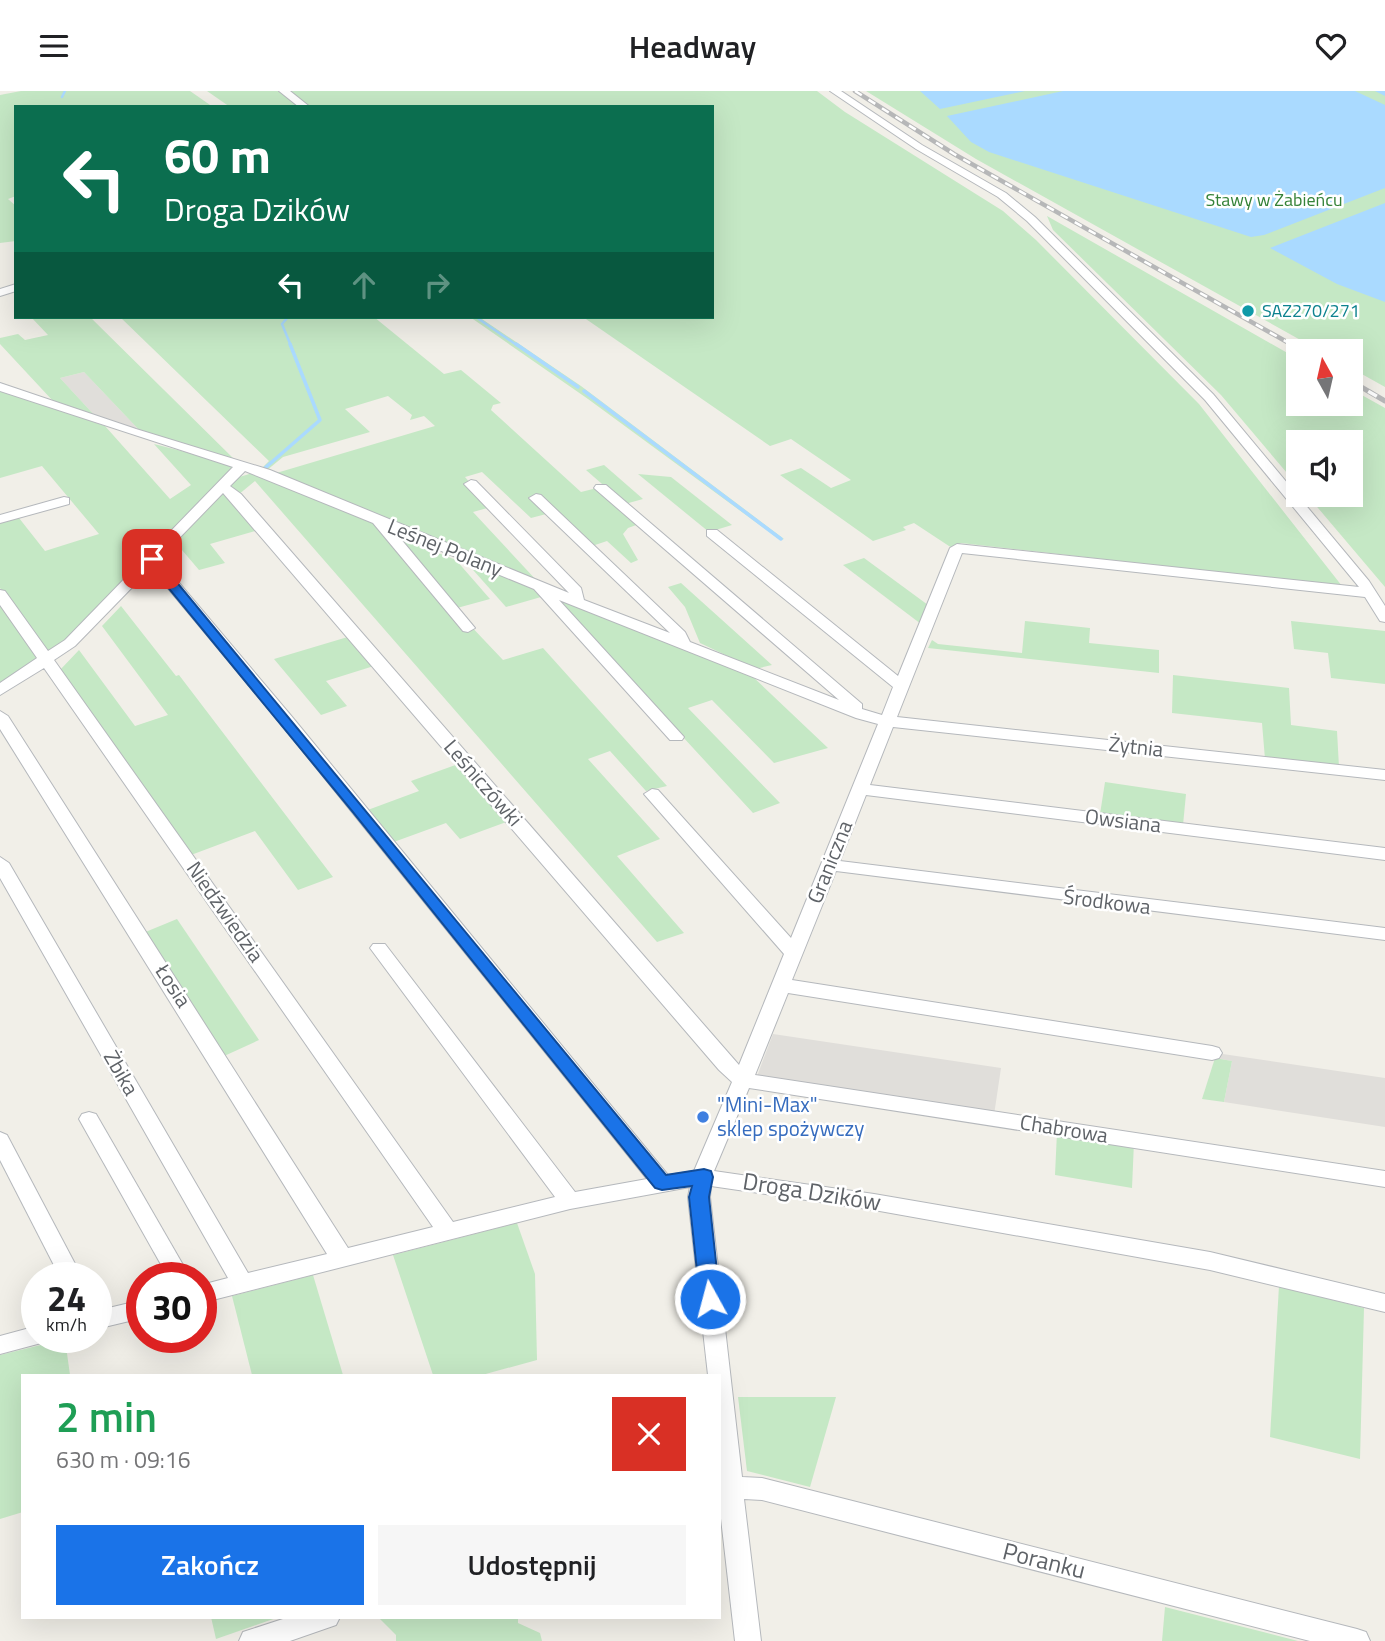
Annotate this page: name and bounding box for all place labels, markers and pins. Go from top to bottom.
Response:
place label: SAZ270/271 [1262,297,1360,324]
marker: SAZ270/271 [1240,303,1256,319]
pin [122,529,182,589]
place label: "Mini-Max" sklep spożywczy [717,1088,864,1144]
marker: "Mini-Max" sklep spożywczy [695,1109,711,1125]

